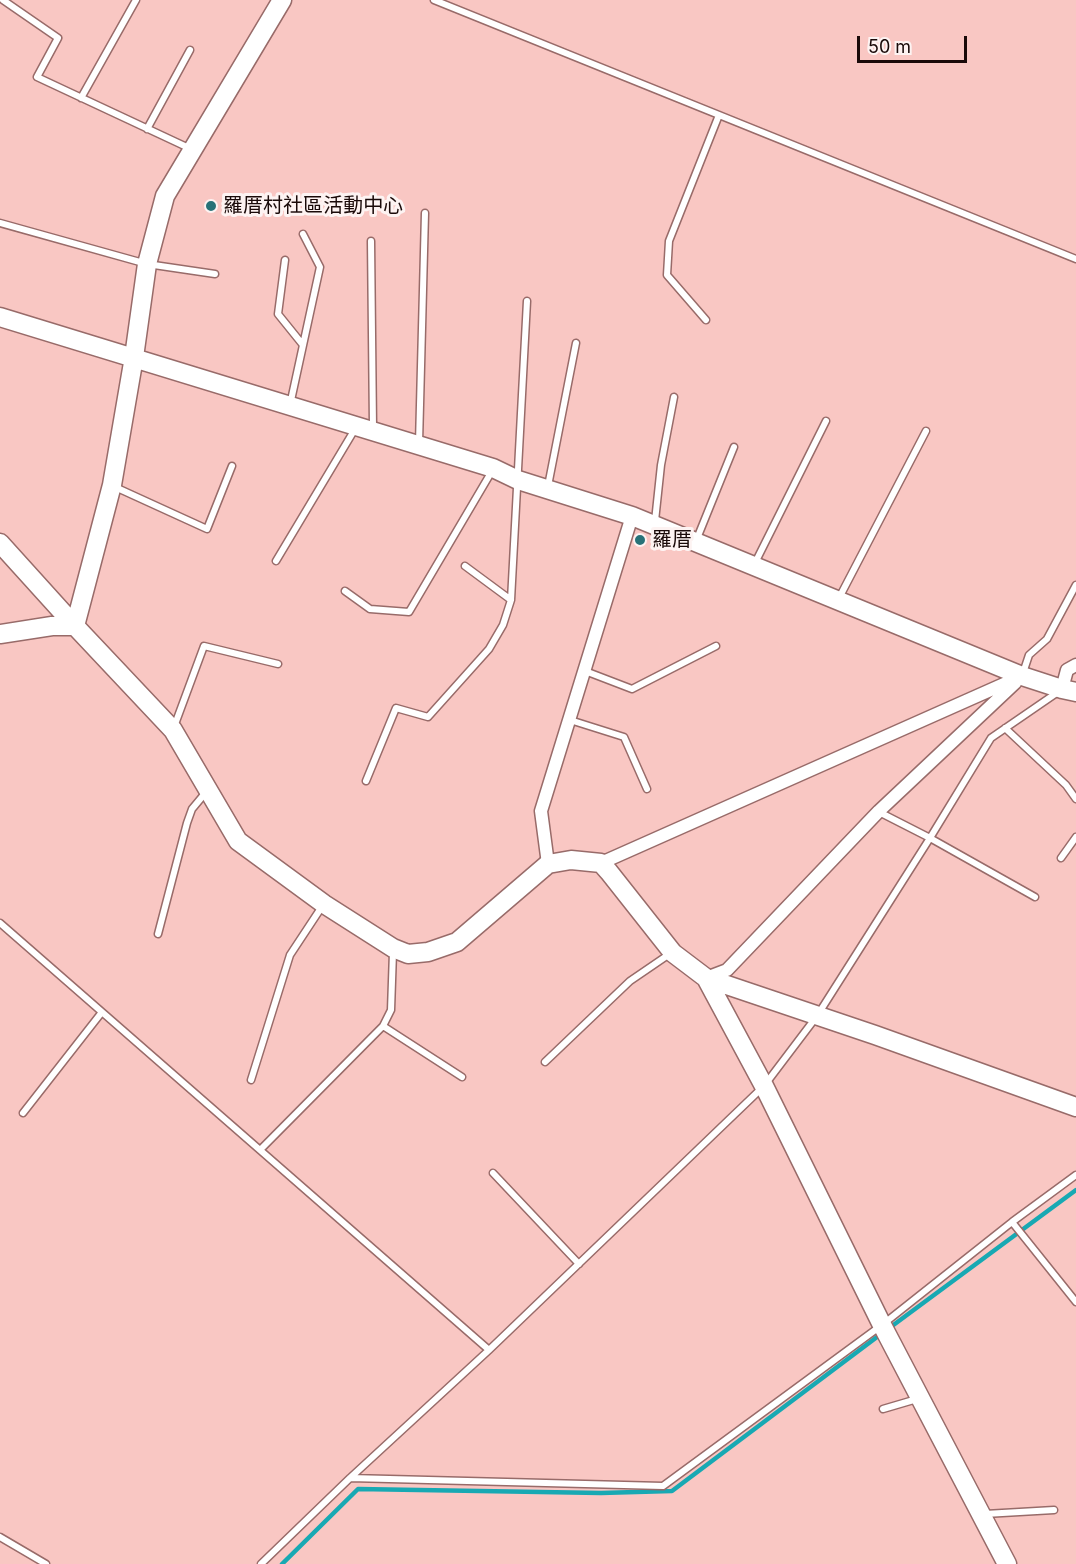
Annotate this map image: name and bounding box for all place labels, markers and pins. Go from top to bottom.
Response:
place label: 羅厝村社區活動中心 [223,194,403,218]
marker: 羅厝村社區活動中心 [204,199,218,213]
place label: 羅厝 [652,528,692,552]
marker: 羅厝 [633,533,647,547]

